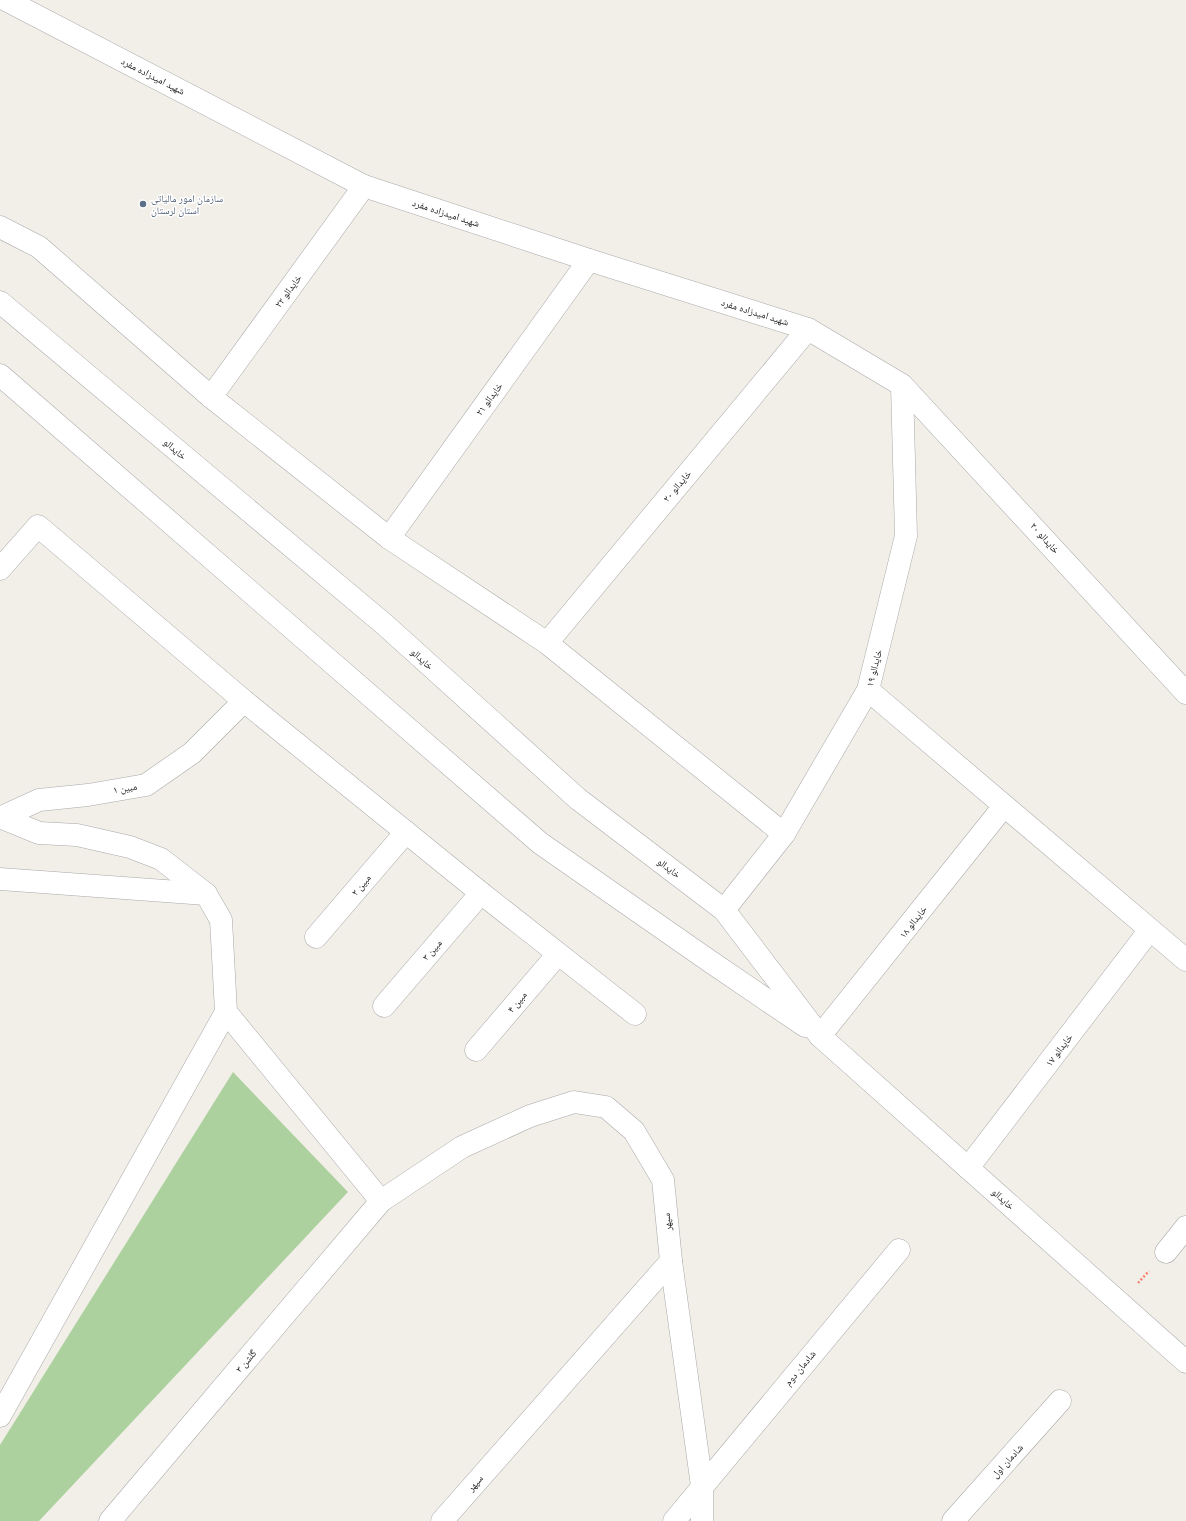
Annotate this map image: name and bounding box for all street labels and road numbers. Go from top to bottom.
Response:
street label: شهید امیدزاده مفرد [119,54,188,98]
street label: شهید امیدزاده مفرد [411,196,482,230]
street label: خایدالو ۲۲ [272,271,305,310]
street label: شهید امیدزاده مفرد [720,296,791,329]
street label: خایدالو ۲۱ [473,379,506,418]
street label: خایدالو [161,436,190,463]
street label: خایدالو ۲۰ [660,467,695,505]
street label: خایدالو ۲۰ [1028,520,1063,557]
street label: خایدالو [408,645,437,673]
street label: خایدالو ۱۹ [863,648,885,688]
street label: مبین ۱ [112,779,138,796]
street label: خایدالو [655,855,684,881]
street label: مبین ۲ [348,871,374,898]
street label: خایدالو ۱۸ [896,903,930,941]
street label: مبین ۳ [419,936,445,963]
street label: مبین ۴ [504,988,530,1015]
street label: خایدالو ۱۷ [1042,1031,1076,1069]
street label: خایدالو [989,1185,1018,1213]
street label: سپهر [660,1212,675,1233]
street label: گلشن ۳ [233,1346,260,1375]
street label: شادمان دوم [781,1347,820,1389]
street label: شادمان اول [988,1441,1026,1481]
street label: سپهر [464,1472,486,1495]

